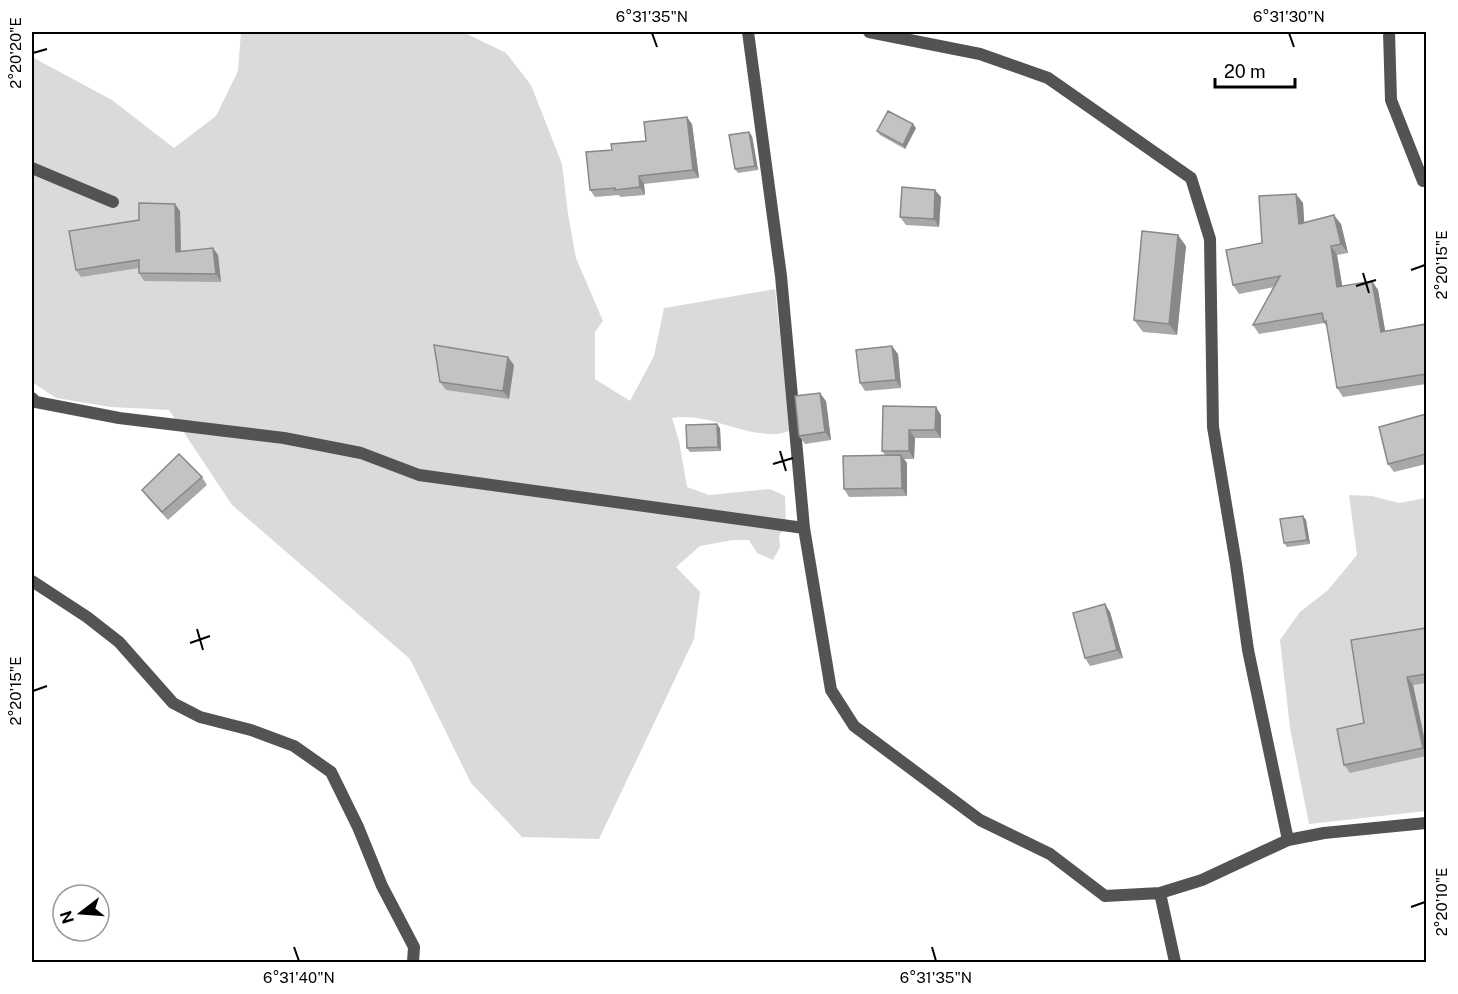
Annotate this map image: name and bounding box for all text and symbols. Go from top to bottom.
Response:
text: 6°31'35"N [616,8,688,25]
text: 6°31'30"N [1253,8,1325,25]
text: 2°20'20"E [7,17,24,89]
scale bar [1215,51,1294,89]
text: 20 m [1224,61,1266,82]
text: 2°20'15"E [1433,230,1450,300]
text: 2°20'15"E [7,656,24,726]
text: 2°20'10"E [1433,868,1450,936]
north arrow [51,883,111,943]
text: N [56,908,78,926]
text: 6°31'40"N [263,969,335,986]
text: 6°31'35"N [900,969,972,986]

